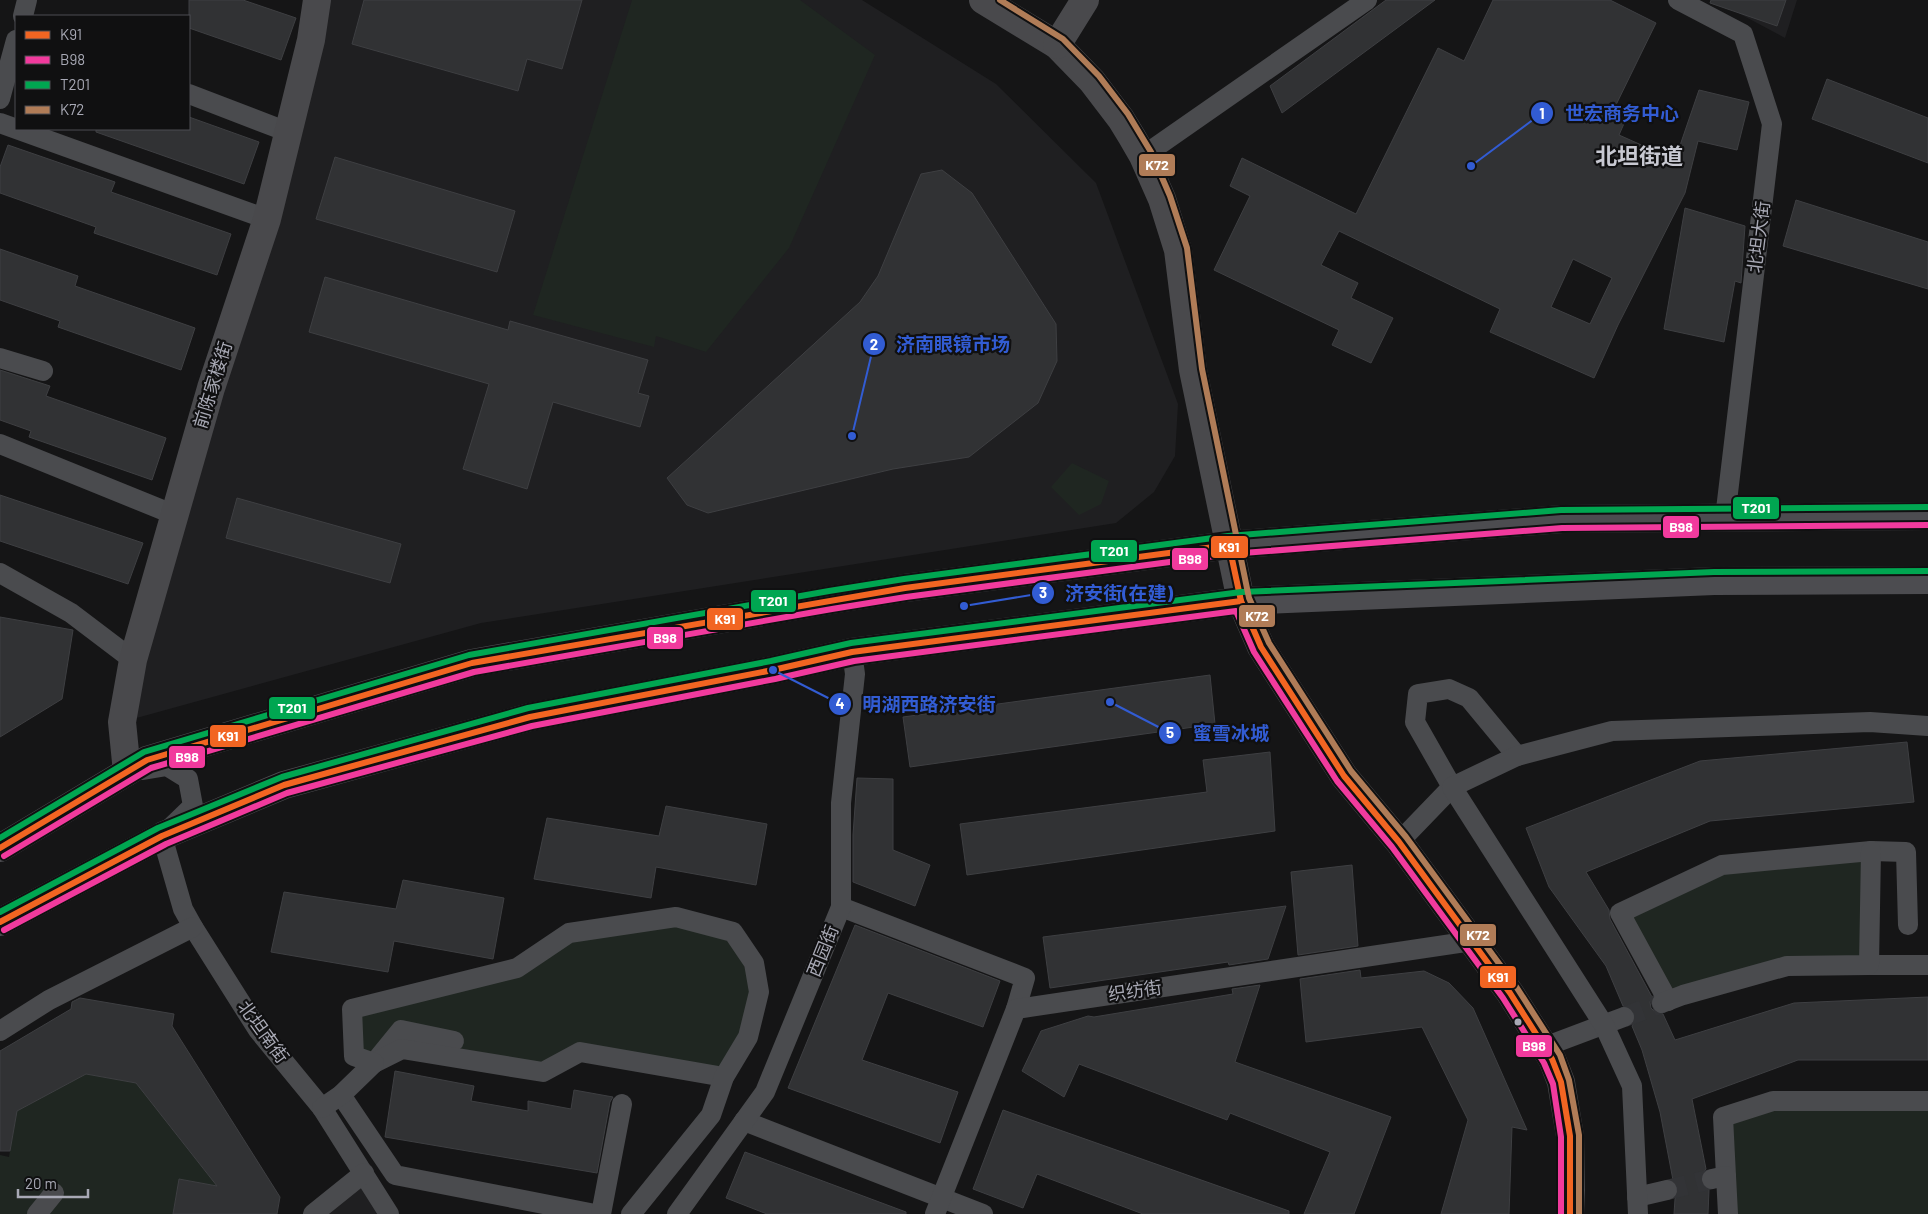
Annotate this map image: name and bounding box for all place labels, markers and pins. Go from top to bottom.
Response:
callout: 世宏商务中心 [1530,96,1689,130]
callout: 济南眼镜市场 [861,327,1020,361]
callout: 济安街(在建) [1030,576,1183,610]
callout: 明湖西路济安街 [828,687,1006,721]
callout: 蜜雪冰城 [1158,716,1279,750]
unlabelled marker [1513,1017,1523,1027]

